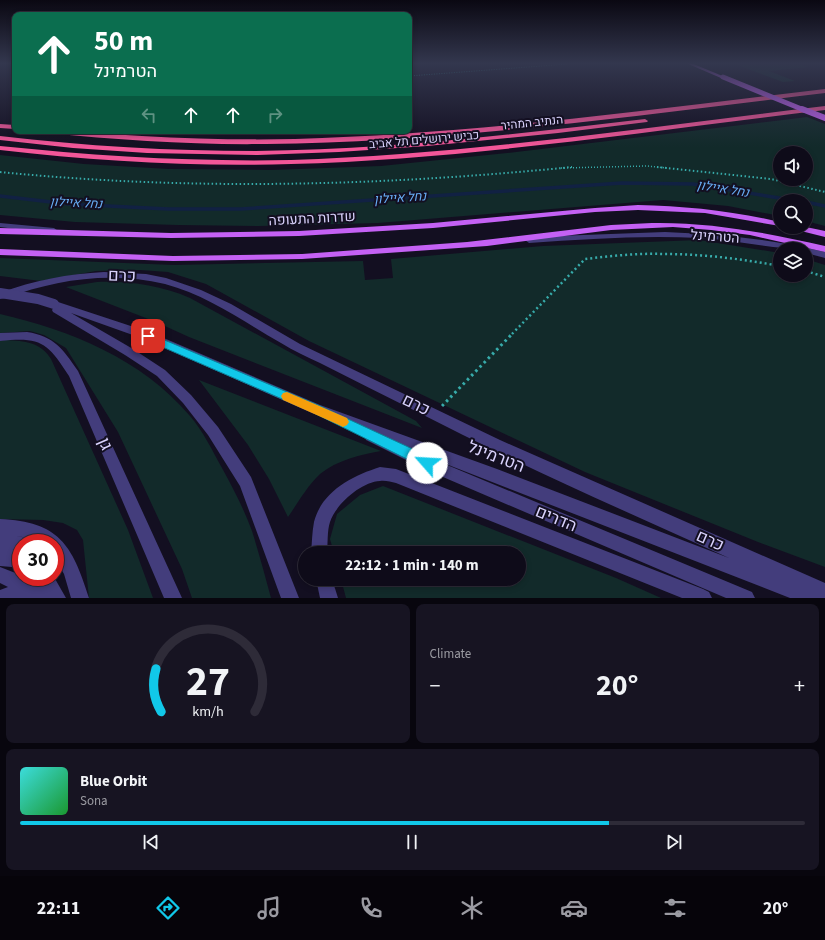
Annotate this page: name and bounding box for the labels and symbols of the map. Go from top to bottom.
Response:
street label: הנתיב המהיר [500,111,564,135]
street label: כביש ירושלים תל אביב [368,127,480,153]
water label: נחל איילון [696,176,752,202]
water label: נחל איילון [373,187,428,209]
water label: נחל איילון [49,193,104,213]
street label: שדרות התעופה [268,207,356,231]
street label: הטרמינל [690,225,740,249]
street label: כרם [107,264,137,288]
pin [131,319,165,353]
street label: כרם [398,388,434,422]
street label: גן [92,434,118,454]
street label: הטרמינל [464,435,528,479]
position arrow [406,442,448,484]
street label: הדרים [532,500,580,538]
street label: כרם [692,524,728,558]
speed limit sign: 30 [12,534,64,586]

